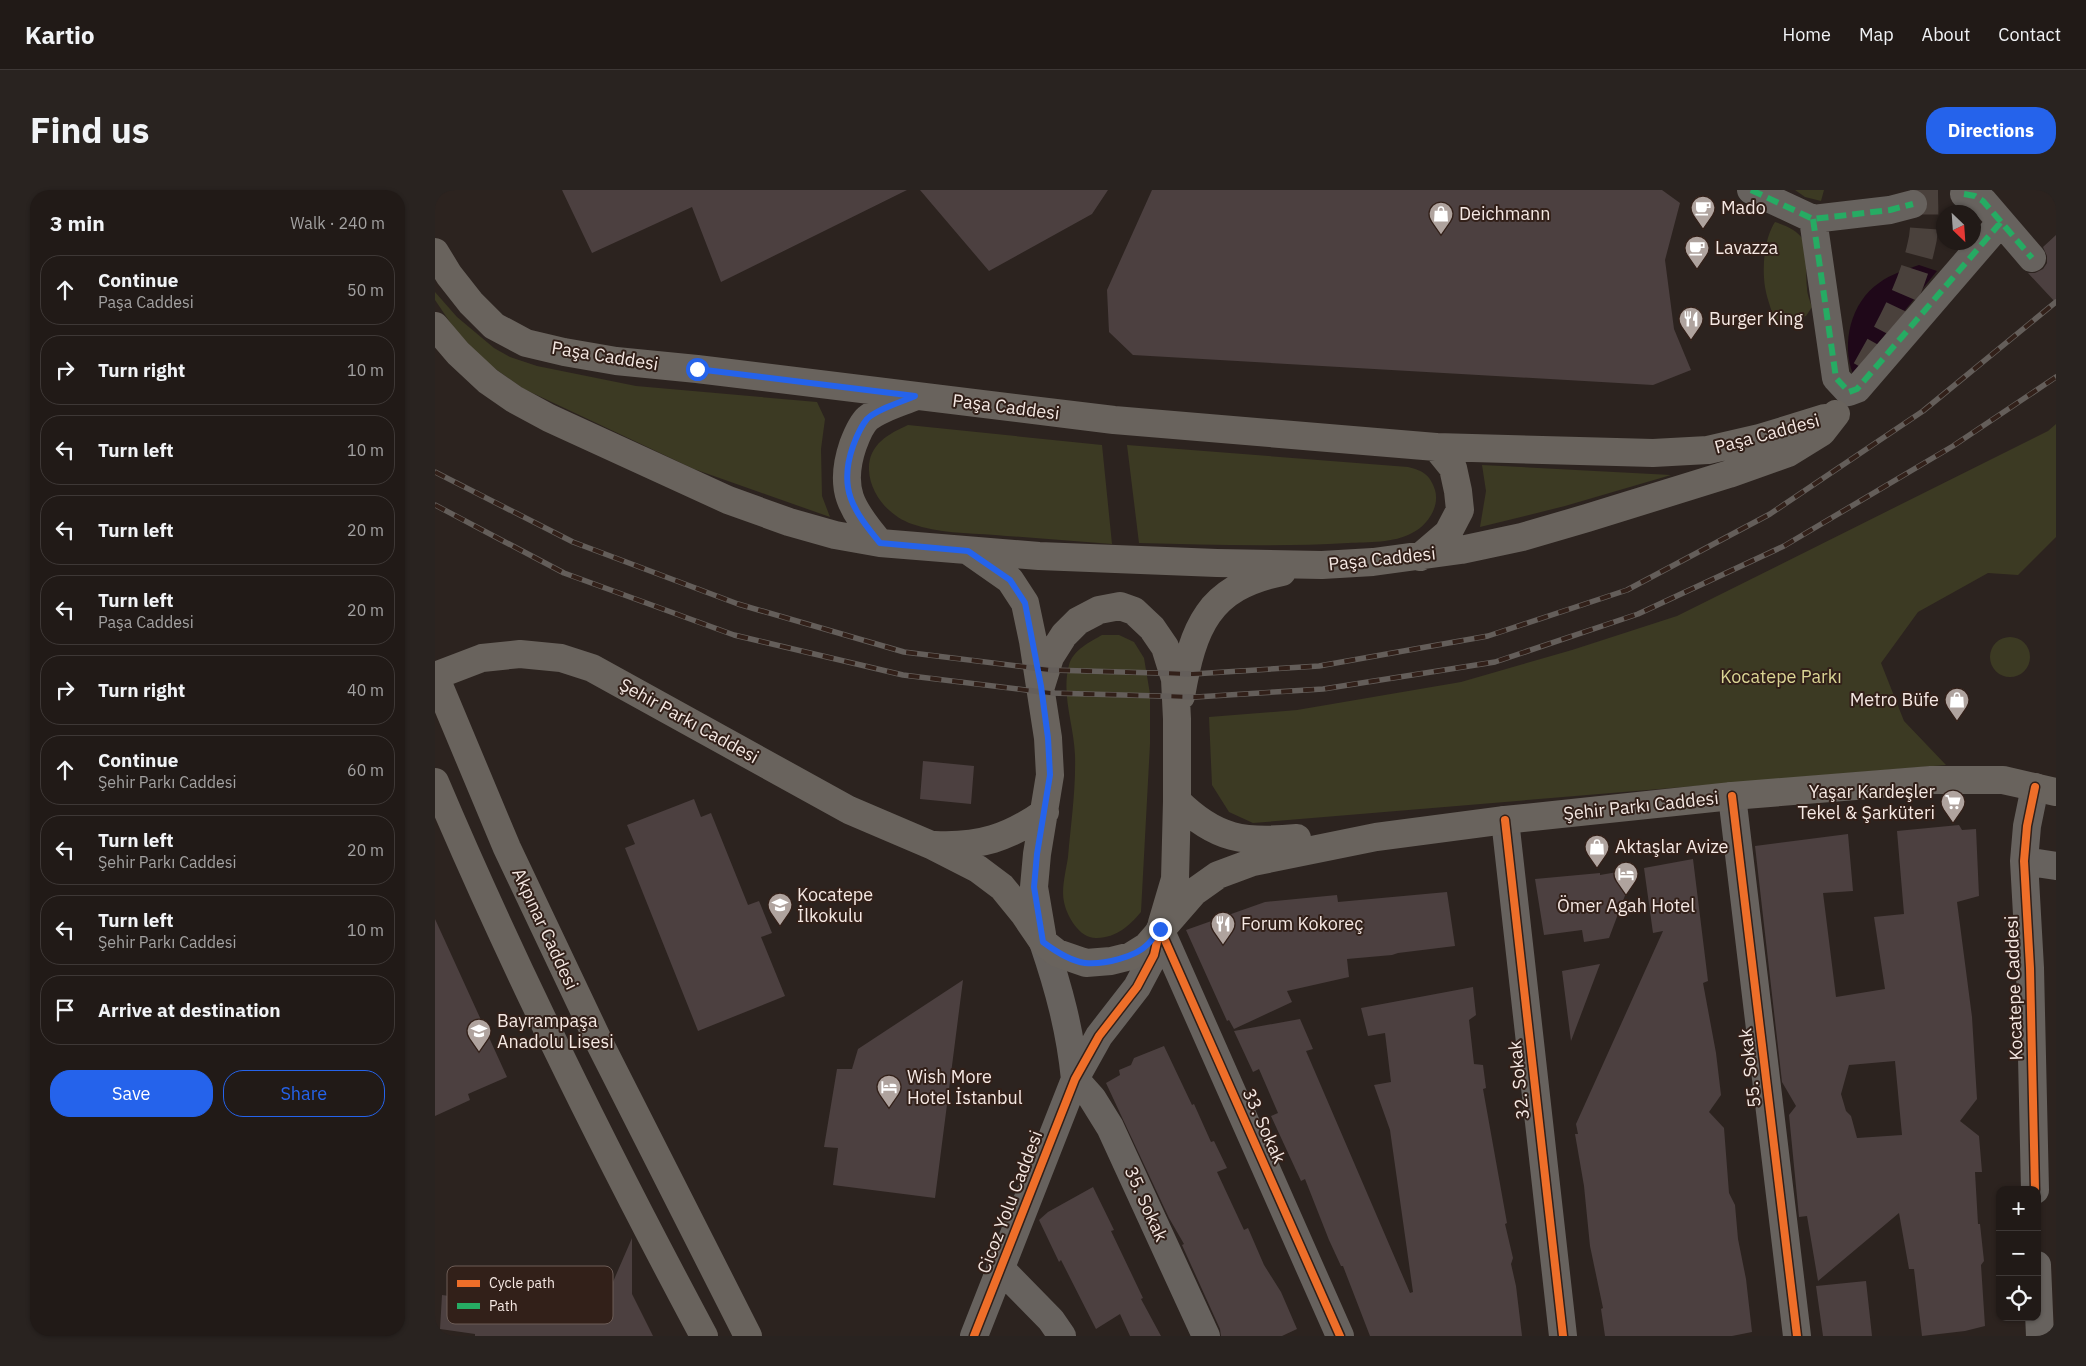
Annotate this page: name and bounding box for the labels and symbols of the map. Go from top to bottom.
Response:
cafe icon: Mado [1690,195,1716,229]
place label: Mado [1721,196,1766,219]
shop icon: Deichmann [1428,201,1454,235]
place label: Deichmann [1459,202,1551,225]
north arrow [1936,205,1981,250]
cafe icon: Lavazza [1684,235,1710,269]
place label: Lavazza [1715,236,1778,259]
restaurant icon: Burger King [1678,306,1704,340]
place label: Burger King [1709,307,1803,330]
street label: Paşa Caddesi [550,336,660,375]
route start [686,358,709,381]
street label: Paşa Caddesi [951,389,1061,424]
street label: Paşa Caddesi [1712,408,1822,459]
street label: Paşa Caddesi [1327,541,1437,576]
park label: Kocatepe Parkı [1720,665,1842,688]
street label: Şehir Parkı Caddesi [615,673,763,768]
shop icon: Metro Büfe [1944,687,1970,721]
place label: Metro Büfe [1850,688,1939,711]
place label: Yaşar Kardeşler Tekel & Şarküteri [1798,780,1935,824]
street label: Şehir Parkı Caddesi [1562,786,1720,825]
supermarket icon: Yaşar Kardeşler Tekel & Şarküteri [1940,789,1966,823]
shop icon: Aktaşlar Avize [1584,834,1610,868]
place label: Aktaşlar Avize [1615,835,1729,858]
hotel icon: Ömer Agah Hotel [1613,861,1639,895]
street label: Akpınar Caddesi [507,864,584,993]
place label: Kocatepe İlkokulu [797,883,873,927]
school or university icon: Kocatepe İlkokulu [767,892,793,926]
place label: Ömer Agah Hotel [1557,894,1695,917]
restaurant icon: Forum Kokoreç [1210,911,1236,945]
place label: Forum Kokoreç [1241,912,1363,935]
street label: Kocatepe Caddesi [1999,915,2028,1061]
route end [1149,918,1172,941]
place label: Bayrampaşa Anadolu Lisesi [497,1009,614,1053]
school or university icon: Bayrampaşa Anadolu Lisesi [466,1018,492,1052]
street label: 55. Sokak [1733,1027,1766,1109]
street label: 32. Sokak [1503,1039,1534,1121]
place label: Wish More Hotel İstanbul [907,1065,1023,1109]
hotel icon: Wish More Hotel İstanbul [876,1074,902,1108]
street label: 33. Sokak [1238,1085,1291,1167]
street label: Cicoz Yolu Caddesi [972,1127,1047,1277]
street label: 35. Sokak [1120,1163,1173,1245]
legend [447,1266,613,1324]
text: Cycle path [489,1274,555,1292]
text: Path [489,1297,518,1315]

